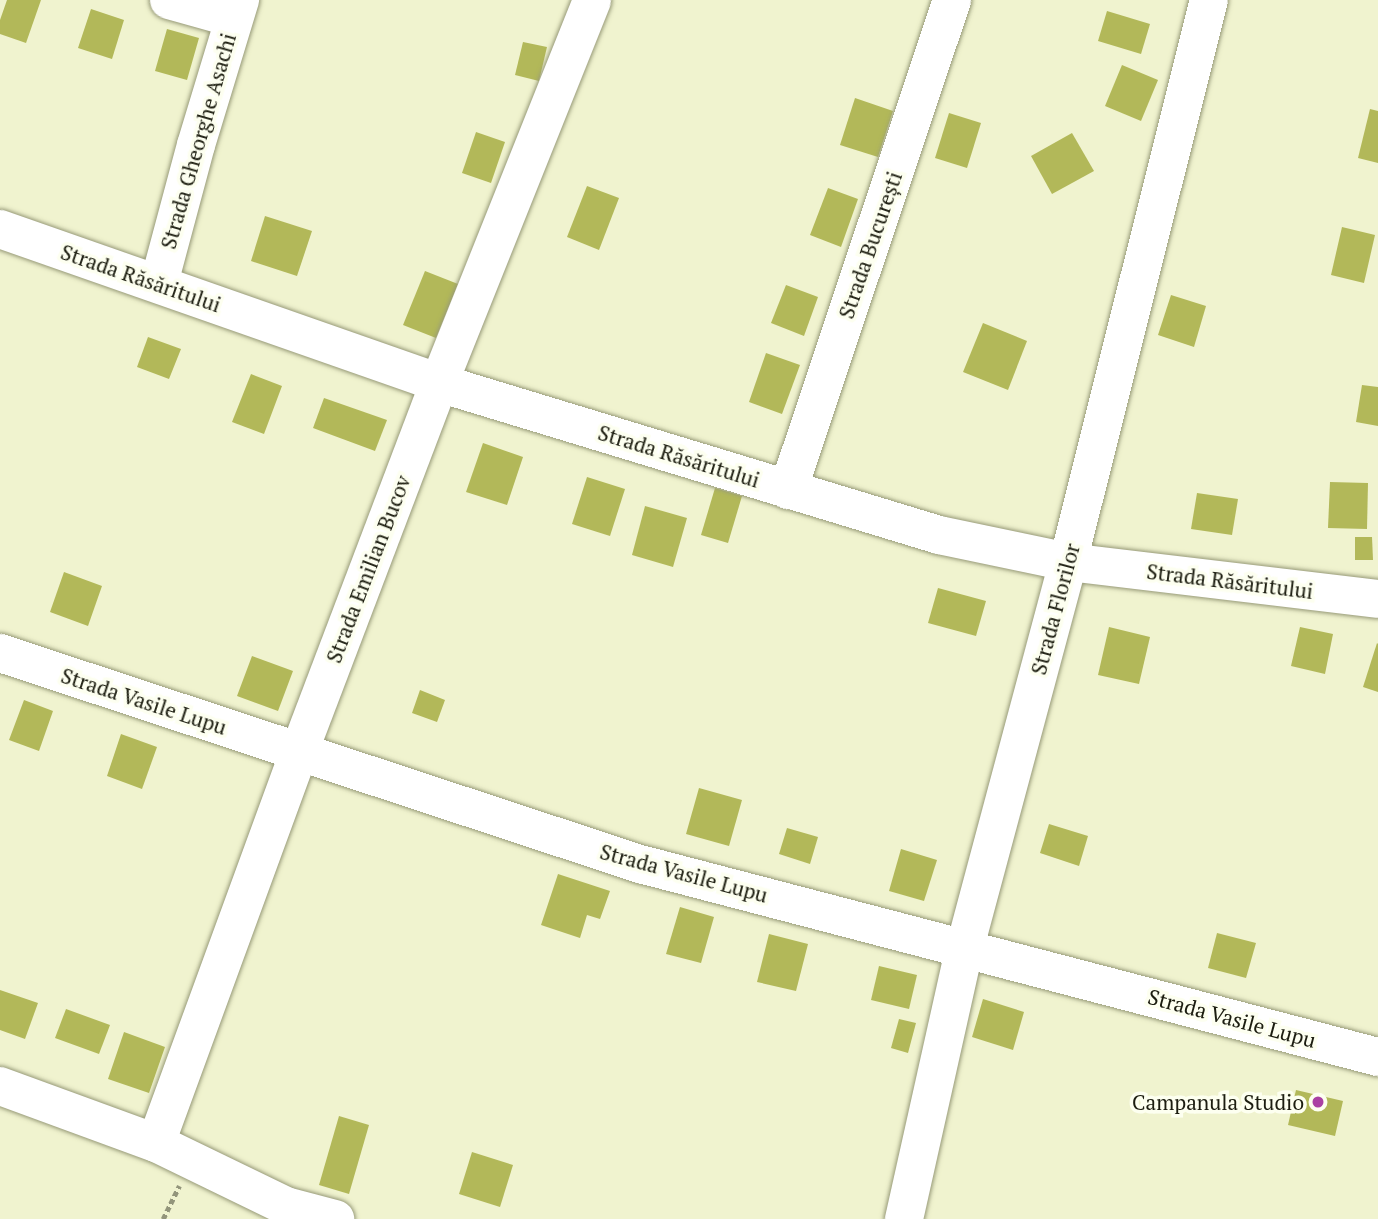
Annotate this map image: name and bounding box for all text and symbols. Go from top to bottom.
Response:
street label: Strada Gheorghe Asachi [155,30,241,252]
street label: Strada București [833,168,907,322]
street label: Strada Răsăritului [58,239,224,317]
street label: Strada Răsăritului [595,419,763,493]
street label: Strada Emilian Bucov [321,472,415,666]
street label: Strada Florilor [1025,541,1085,677]
street label: Strada Răsăritului [1145,558,1315,604]
street label: Strada Vasile Lupu [58,662,230,740]
street label: Strada Vasile Lupu [597,838,771,908]
street label: Strada Vasile Lupu [1145,983,1319,1053]
place label: Campanula Studio [1132,1089,1304,1115]
marker: Campanula Studio [1310,1094,1326,1110]

